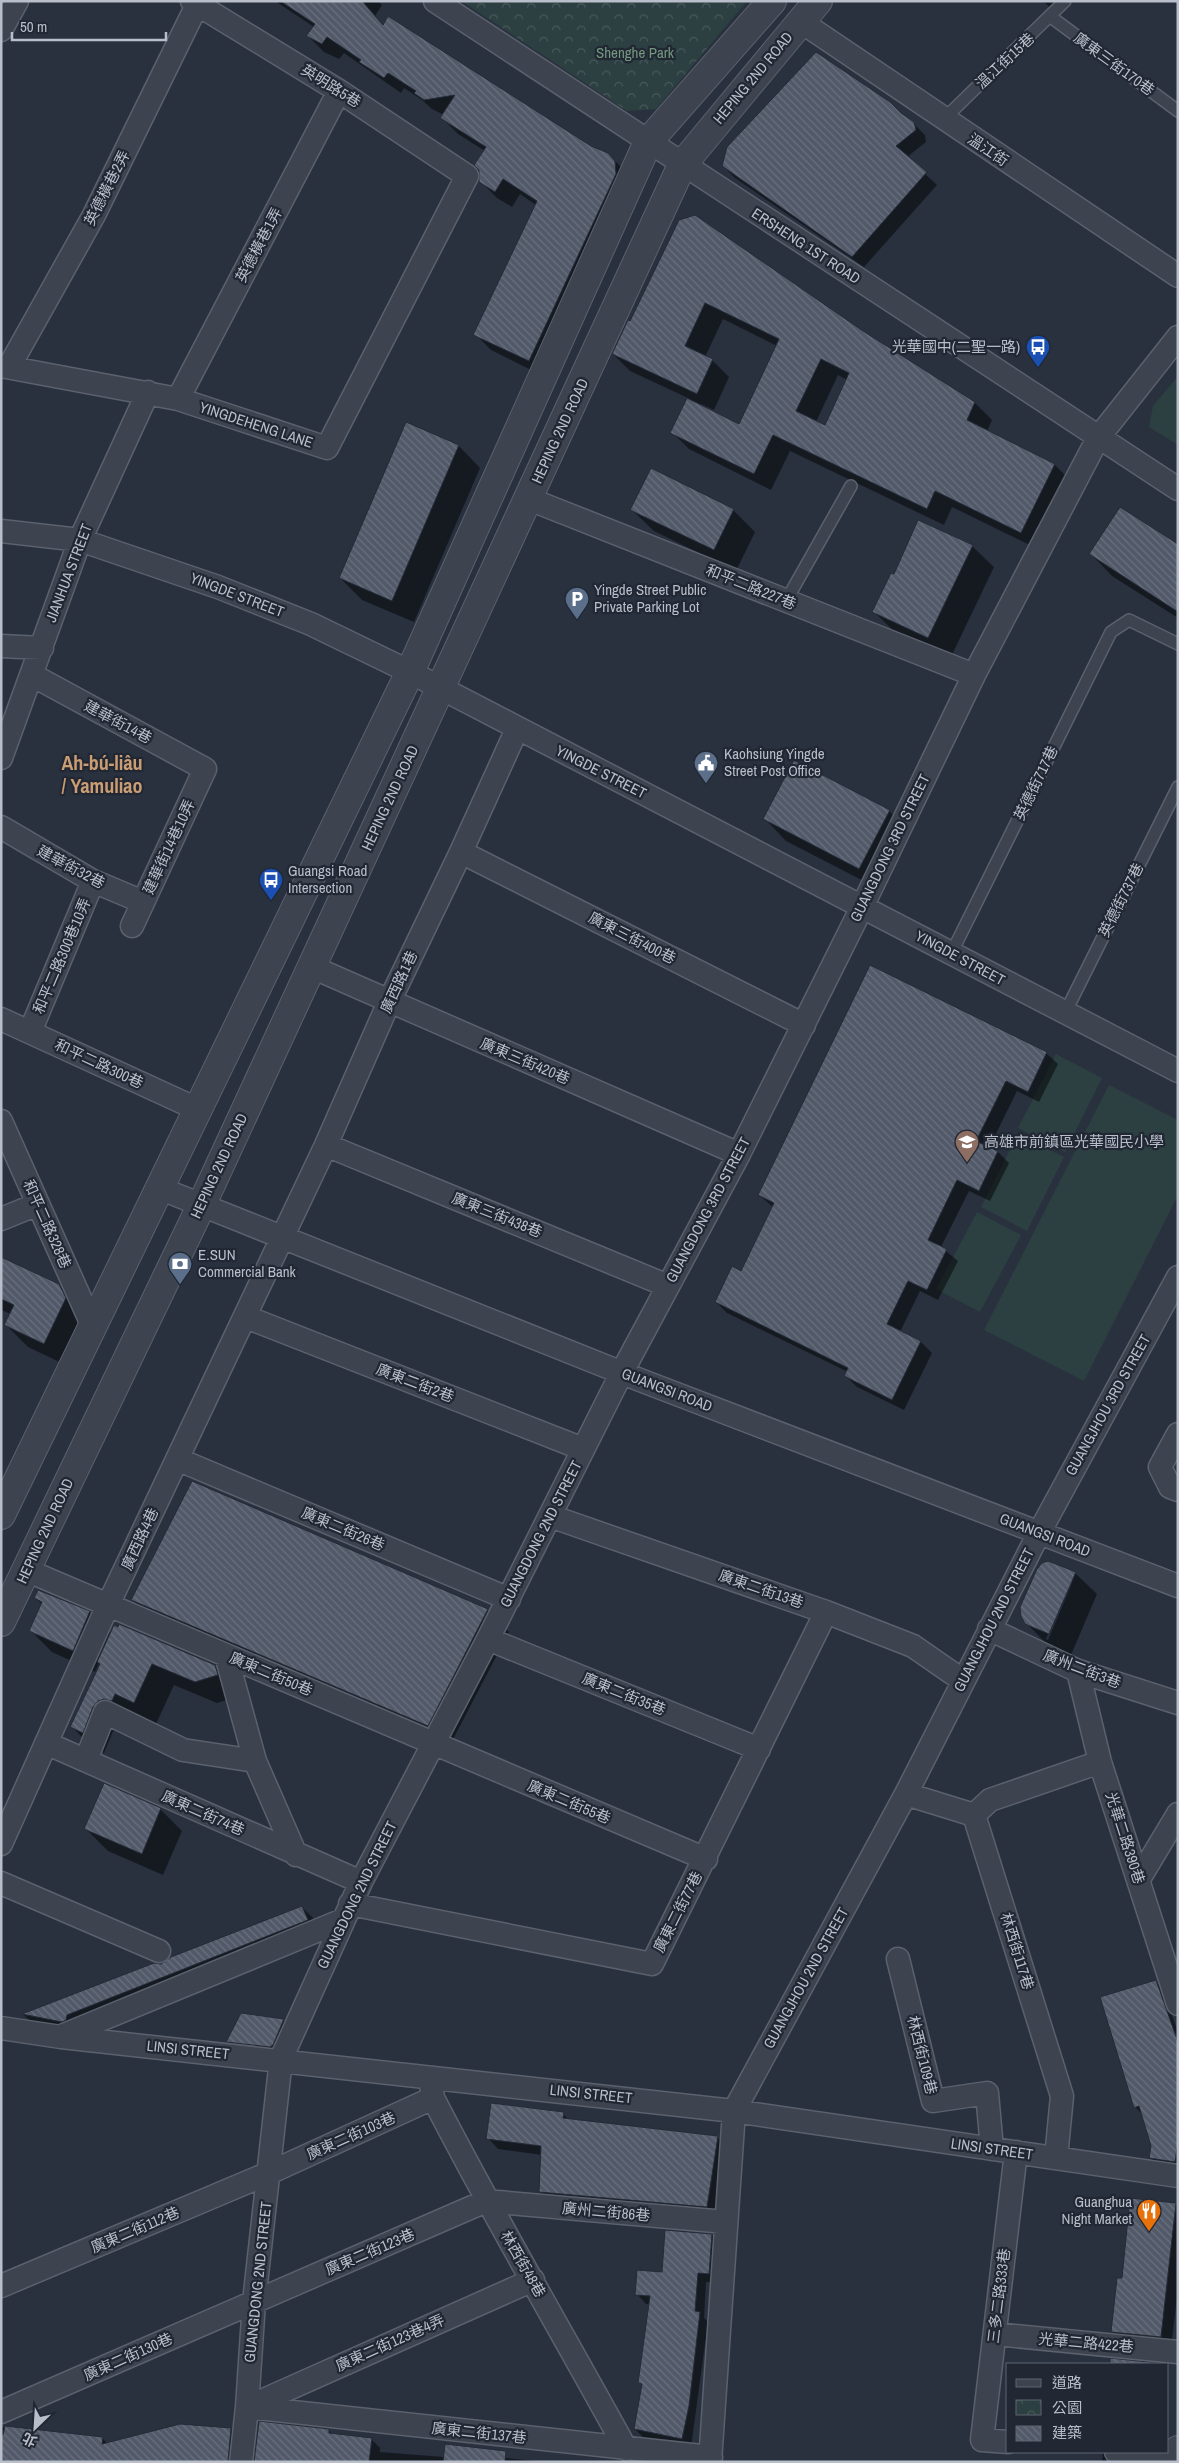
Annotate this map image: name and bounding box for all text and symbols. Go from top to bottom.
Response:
scale bar [12,10,166,42]
text: 50 m [20,16,47,37]
street label: HEPING 2ND ROAD [708,27,797,128]
street label: 廣東三街170巷 [1069,27,1159,100]
street label: 溫江街15巷 [971,28,1039,93]
park label: Shenghe Park [596,42,675,63]
street label: 英明路5巷 [297,59,365,112]
street label: 溫江街 [964,128,1013,171]
street label: 英德橫巷2弄 [79,147,134,229]
street label: ERSHENG 1ST ROAD [748,203,865,289]
street label: 英德橫巷1弄 [230,204,287,286]
bus stop icon: 光華國中(二聖一路) [1025,334,1051,368]
place label: 光華國中(二聖一路) [892,336,1020,357]
street label: HEPING 2ND ROAD [526,375,593,487]
street label: YINGDEHENG LANE [197,396,316,453]
street label: JIANHUA STREET [40,520,97,625]
street label: 和平二路227巷 [703,559,799,614]
street label: YINGDE STREET [187,567,288,622]
place label: Yingde Street Public Private Parking Lot [594,579,706,617]
parking icon: Yingde Street Public Private Parking Lot [564,586,590,620]
street label: 建華街14巷 [81,695,156,748]
street label: YINGDE STREET [552,740,651,804]
street label: HEPING 2ND ROAD [356,742,423,854]
street label: 英德街717巷 [1008,742,1063,824]
place label: Kaohsiung Yingde Street Post Office [724,743,825,781]
district label: Ah-bú-liâu / Yamuliao [61,749,143,799]
public building icon: Kaohsiung Yingde Street Post Office [693,750,719,784]
street label: GUANGDONG 3RD STREET [845,770,935,925]
street label: 建華街14巷10弄 [137,796,200,898]
street label: 建華街32巷 [34,840,109,893]
street label: 英德街737巷 [1093,859,1148,940]
place label: Guangsi Road Intersection [288,860,367,898]
bus stop icon: Guangsi Road Intersection [258,867,284,901]
street label: 和平二路300巷10弄 [28,895,95,1017]
street label: 廣東三街400巷 [585,907,680,969]
street label: YINGDE STREET [912,925,1009,990]
street label: 廣西路1巷 [375,947,422,1017]
street label: 廣東三街420巷 [477,1032,573,1089]
street label: 和平二路300巷 [51,1034,147,1093]
street label: HEPING 2ND ROAD [185,1110,252,1222]
school or university icon: 高雄市前鎮區光華國民小學 [954,1129,980,1163]
place label: 高雄市前鎮區光華國民小學 [984,1131,1164,1152]
street label: GUANGDONG 3RD STREET [660,1133,755,1286]
street label: 和平二路328巷 [18,1176,76,1272]
street label: 廣東三街438巷 [449,1187,545,1242]
place label: E.SUN Commercial Bank [198,1244,297,1282]
bank icon: E.SUN Commercial Bank [167,1251,193,1285]
street label: GUANGJHOU 3RD STREET [1060,1330,1155,1479]
street label: 廣東二街2巷 [373,1358,457,1407]
street label: GUANGSI ROAD [619,1363,716,1417]
street label: GUANGDONG 2ND STREET [494,1456,587,1611]
street label: HEPING 2ND ROAD [11,1475,78,1587]
street label: 廣東二街26巷 [298,1502,388,1556]
street label: 廣西路4巷 [116,1504,163,1574]
street label: GUANGSI ROAD [997,1508,1094,1562]
street label: GUANGJHOU 2ND STREET [948,1544,1039,1695]
street label: 廣東二街13巷 [716,1564,807,1613]
street label: 廣州二街3巷 [1040,1644,1124,1693]
street label: 廣東二街50巷 [226,1647,316,1701]
street label: 廣東二街35巷 [579,1667,669,1720]
street label: 廣東二街55巷 [524,1775,614,1829]
street label: 廣東二街74巷 [158,1785,248,1840]
street label: 光華二路390巷 [1101,1789,1150,1887]
street label: GUANGDONG 2ND STREET [312,1817,402,1972]
street label: 廣東二街77巷 [648,1867,707,1956]
street label: GUANGJHOU 2ND STREET [758,1903,853,2052]
street label: 林西街117巷 [996,1910,1039,1992]
street label: 林西街109巷 [903,2013,942,2096]
street label: LINSI STREET [146,2035,231,2064]
street label: LINSI STREET [549,2079,634,2108]
street label: 廣東二街103巷 [303,2107,399,2165]
street label: LINSI STREET [950,2132,1035,2165]
place label: Guanghua Night Market [1062,2191,1133,2229]
street label: 廣州二街86巷 [561,2197,651,2226]
restaurant icon: Guanghua Night Market [1136,2198,1162,2232]
street label: GUANGDONG 2ND STREET [239,2200,276,2364]
street label: 廣東二街112巷 [87,2201,182,2258]
street label: 廣東二街123巷 [322,2223,418,2280]
street label: 林西街48巷 [496,2227,551,2301]
street label: 三多二路333巷 [982,2247,1015,2345]
street label: 廣東二街123巷4弄 [332,2309,448,2376]
street label: 廣東二街130巷 [80,2328,176,2386]
street label: 光華二路422巷 [1038,2328,1135,2357]
legend [1006,2363,1169,2453]
text: 道路 [1052,2372,1082,2393]
text: 公園 [1052,2397,1082,2418]
north arrow [10,2403,60,2453]
street label: 廣東二街137巷 [430,2417,528,2448]
text: 建築 [1052,2422,1082,2443]
text: 北 [19,2429,40,2451]

